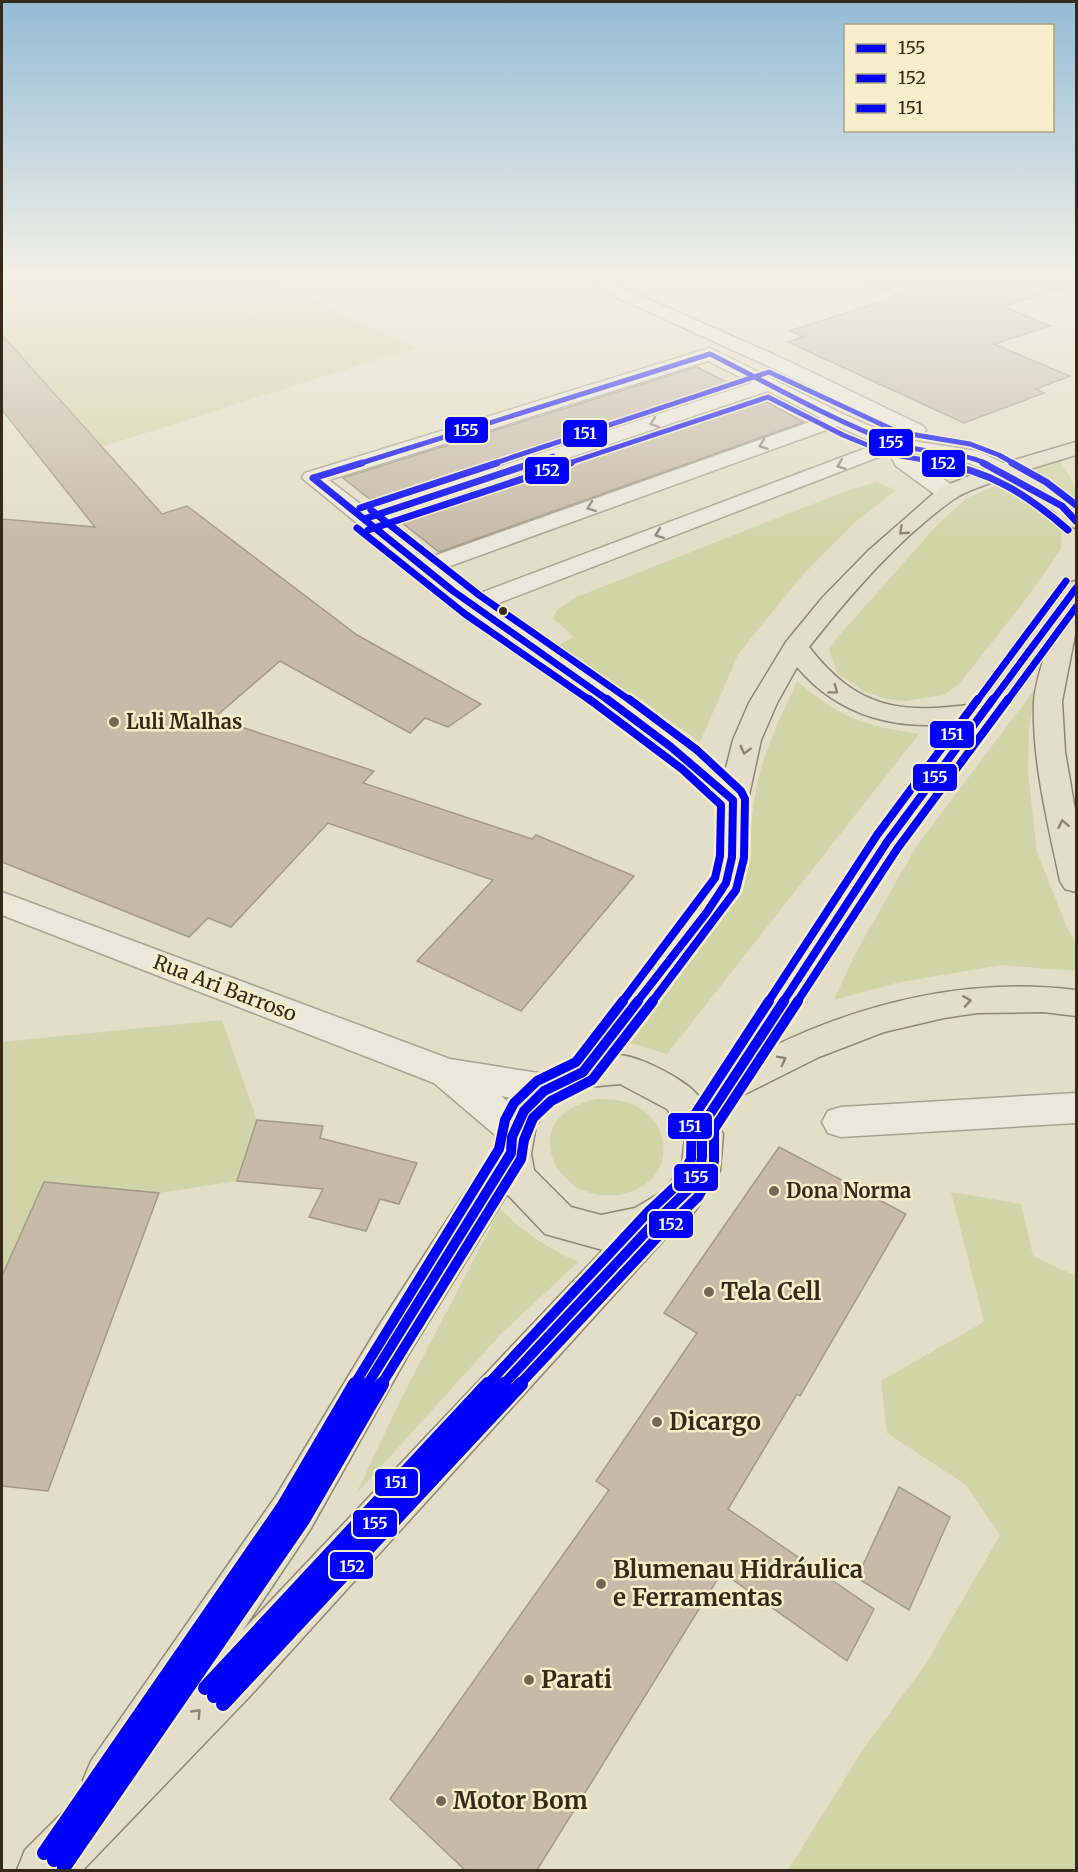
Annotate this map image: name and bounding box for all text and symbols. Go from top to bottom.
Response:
legend [844,24,1054,132]
text: 155 [898,36,926,59]
text: 152 [898,66,926,89]
text: 151 [898,96,923,119]
one-way arrow [649,415,660,428]
line badge: 155 [444,416,489,444]
line badge: 151 [562,419,608,448]
text: 155 [453,420,479,440]
text: 151 [573,423,597,443]
line badge: 155 [868,428,914,457]
text: 155 [878,432,904,452]
one-way arrow [759,438,769,451]
line badge: 152 [921,449,966,478]
text: 152 [930,453,956,473]
line badge: 152 [524,456,570,485]
one-way arrow [836,457,847,470]
text: 152 [534,460,560,480]
one-way arrow [586,500,597,513]
one-way arrow [899,523,910,534]
one-way arrow [654,527,665,539]
unlabelled marker [497,605,509,617]
one-way arrow [828,682,839,693]
place label: Luli Malhas [126,709,242,734]
marker: Luli Malhas [107,715,121,729]
line badge: 151 [929,720,975,749]
text: 151 [940,724,964,744]
one-way arrow [739,745,752,755]
line badge: 155 [912,763,958,792]
text: 155 [922,767,948,787]
one-way arrow [1057,820,1070,830]
street label: Rua Ari Barroso [150,949,301,1026]
one-way arrow [962,995,972,1007]
one-way arrow [776,1056,787,1067]
line badge: 151 [667,1112,713,1140]
text: 151 [678,1116,702,1136]
line badge: 155 [673,1163,719,1192]
text: 155 [683,1167,709,1187]
place label: Dona Norma [786,1178,911,1203]
marker: Dona Norma [767,1184,781,1198]
line badge: 152 [648,1210,694,1239]
text: 152 [658,1214,684,1234]
place label: Tela Cell [721,1276,821,1307]
marker: Tela Cell [702,1285,716,1299]
place label: Dicargo [669,1406,761,1437]
marker: Dicargo [650,1415,664,1429]
line badge: 151 [374,1468,419,1497]
text: 151 [384,1472,408,1492]
line badge: 155 [352,1509,398,1538]
text: 155 [362,1513,388,1533]
line badge: 152 [329,1551,374,1580]
place label: Blumenau Hidráulica e Ferramentas [613,1554,863,1613]
text: 152 [339,1556,365,1576]
marker: Blumenau Hidráulica e Ferramentas [594,1577,608,1591]
place label: Parati [541,1664,612,1695]
marker: Parati [522,1673,536,1687]
one-way arrow [190,1710,201,1721]
place label: Motor Bom [453,1785,588,1816]
marker: Motor Bom [434,1794,448,1808]

